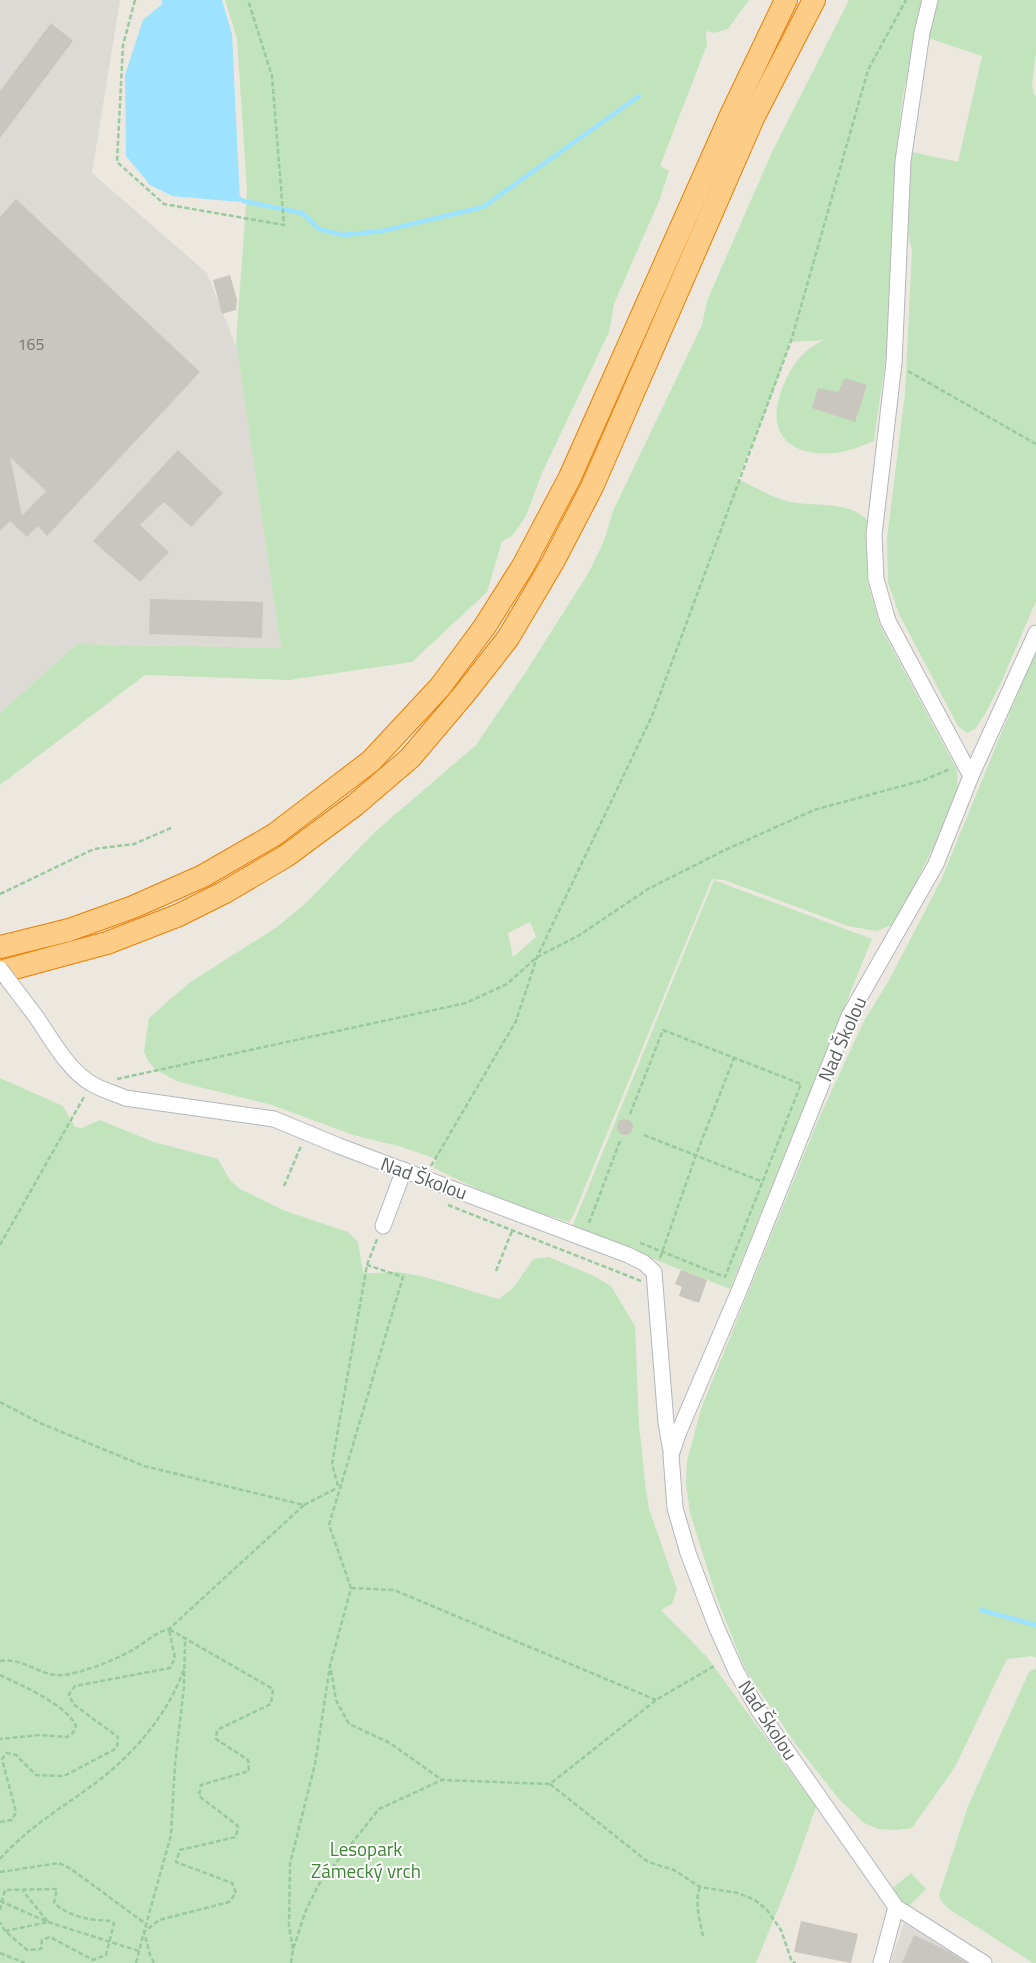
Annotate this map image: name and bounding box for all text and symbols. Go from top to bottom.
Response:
house number: 165 [18,332,44,356]
street label: Nad Školou [810,992,873,1086]
street label: Nad Školou [377,1148,472,1207]
street label: Nad Školou [732,1674,805,1765]
park label: Lesopark Zámecký vrch [311,1834,421,1885]

